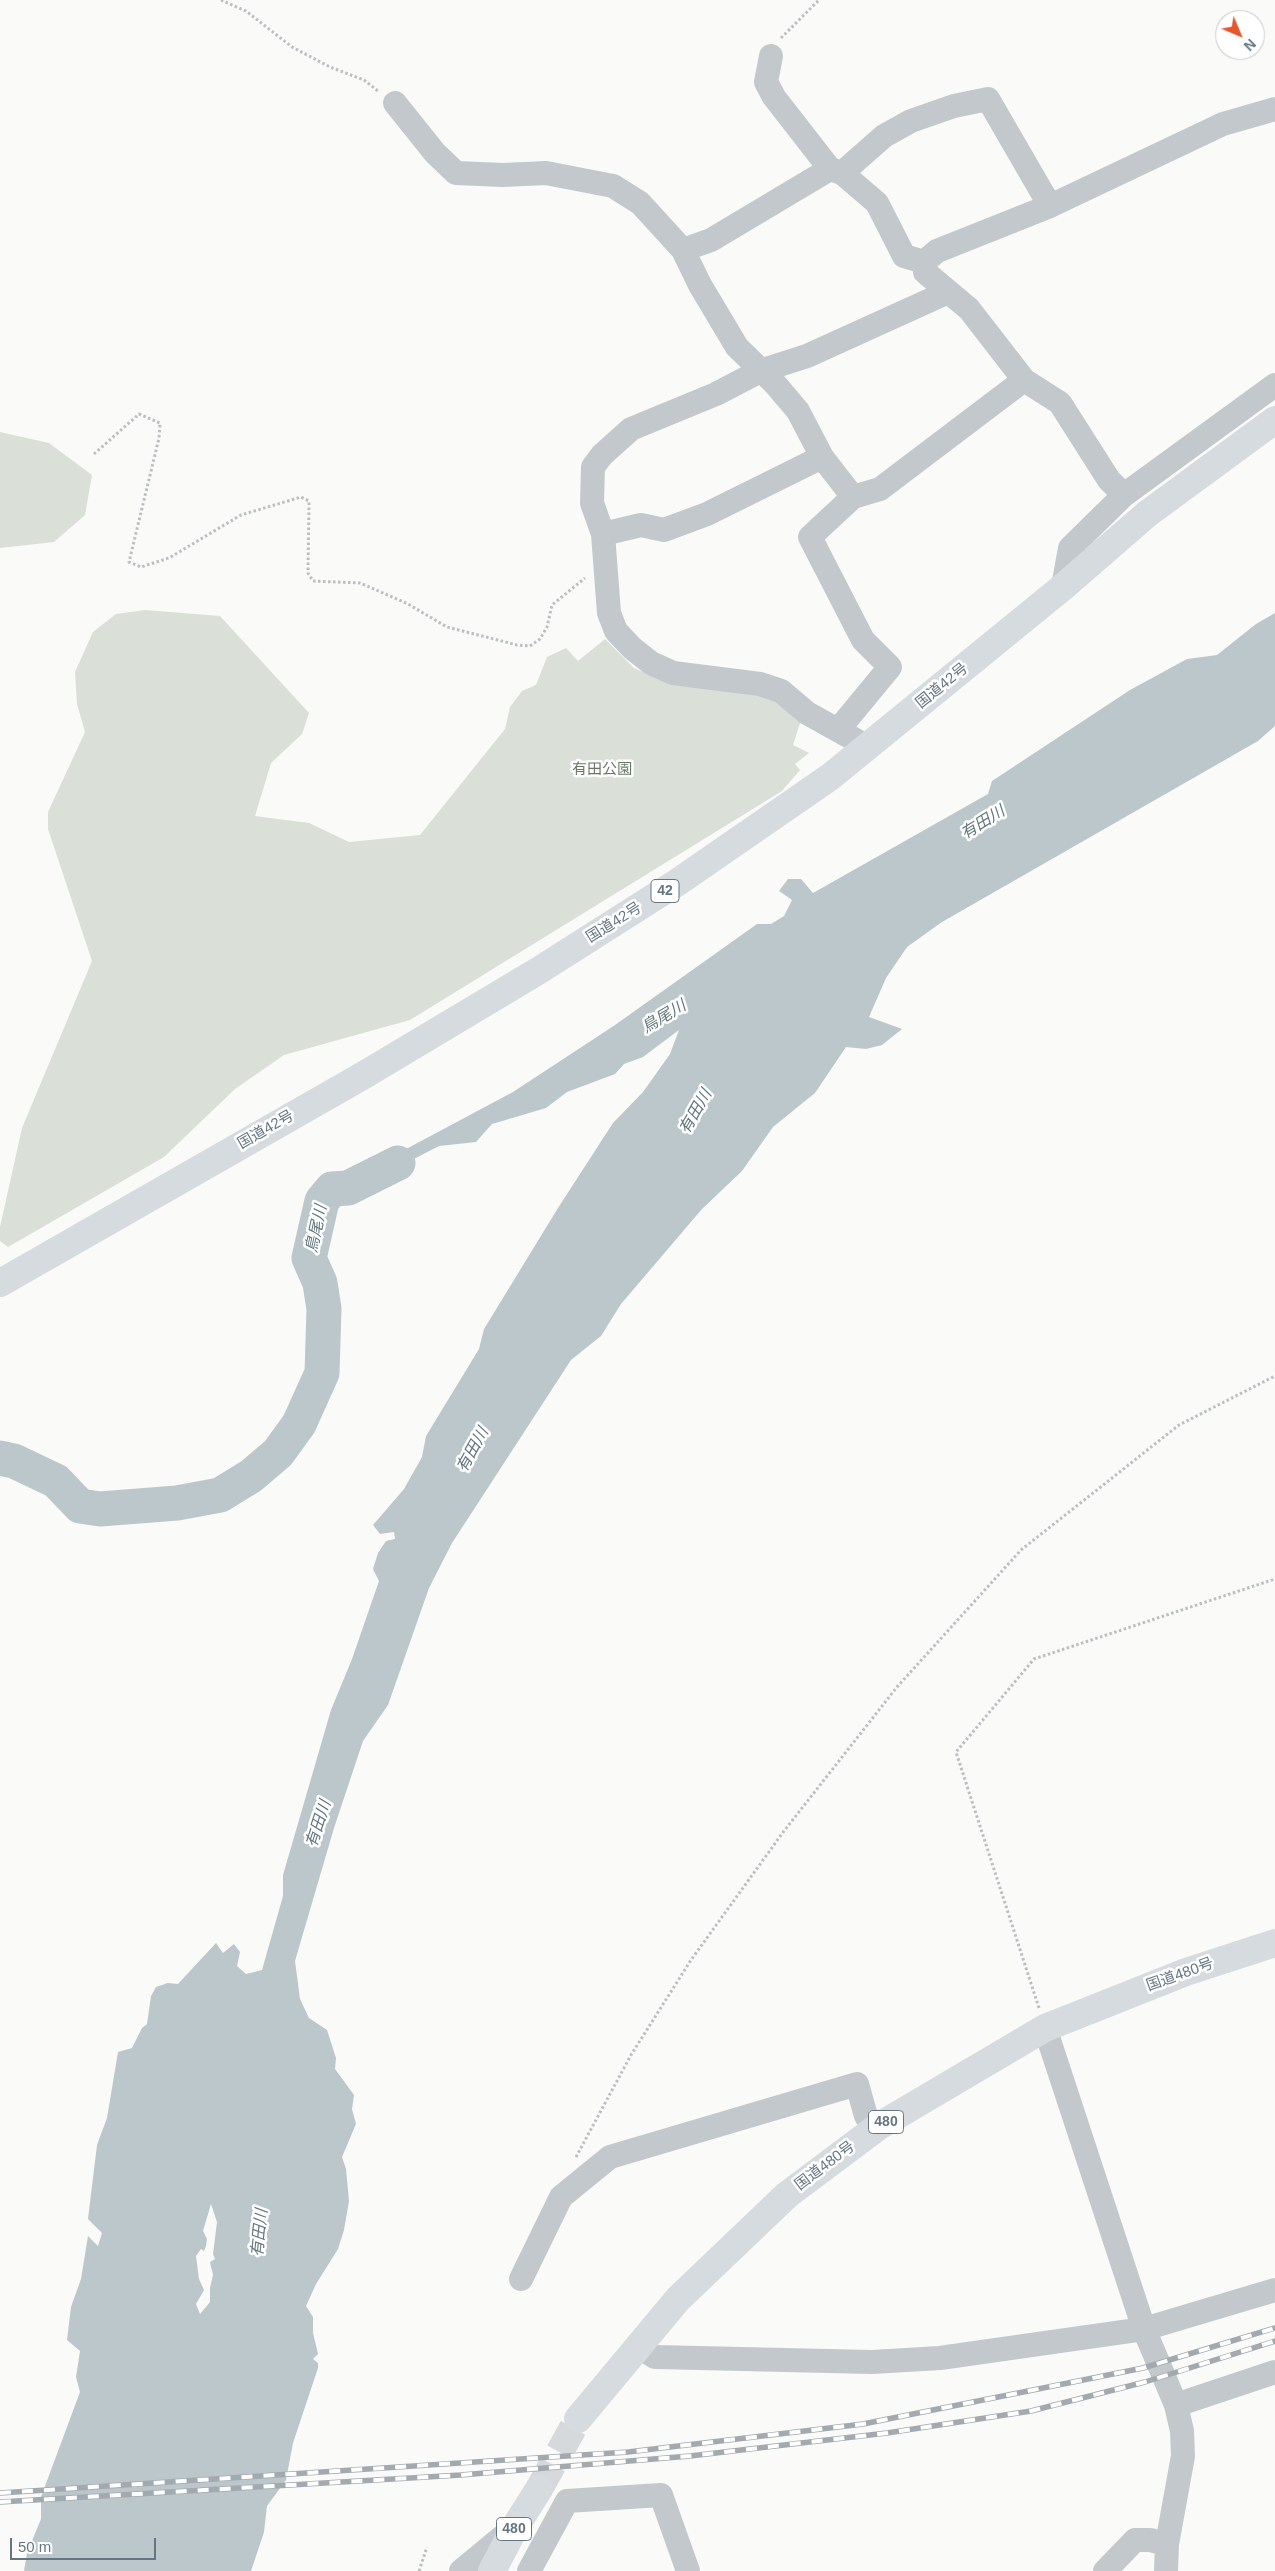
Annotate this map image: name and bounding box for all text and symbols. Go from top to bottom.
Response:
north arrow [1215,10,1265,60]
text: N [1241,36,1259,54]
street label: 国道42号 [912,660,972,712]
park label: 有田公園 [572,761,632,779]
water label: 有田川 [958,802,1008,844]
road number: 42 [651,879,679,902]
street label: 国道42号 [583,899,645,947]
water label: 鳥尾川 [638,996,690,1038]
water label: 有田川 [676,1086,716,1138]
street label: 国道42号 [235,1107,297,1153]
water label: 鳥尾川 [303,1204,331,1254]
water label: 有田川 [453,1424,493,1476]
water label: 有田川 [302,1798,336,1850]
street label: 国道480号 [1144,1955,1216,1995]
road number: 480 [868,2110,904,2134]
street label: 国道480号 [792,2138,858,2194]
water label: 有田川 [248,2208,272,2258]
road number: 480 [496,2518,532,2540]
scale bar [12,2528,159,2560]
text: 50 m [18,2538,51,2555]

